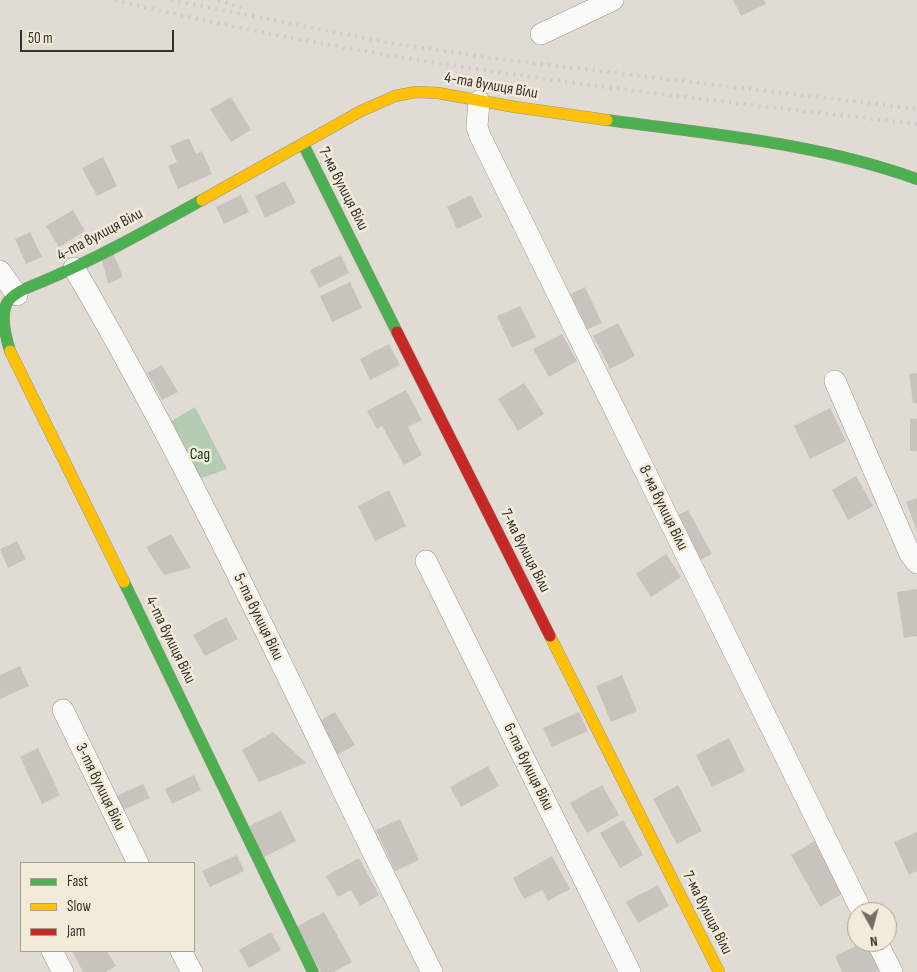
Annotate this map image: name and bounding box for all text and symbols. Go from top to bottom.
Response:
scale bar [22,20,176,52]
text: 50 m [28,29,53,48]
street label: 4-та вулиця Віли [443,68,539,104]
street label: 7-ма вулиця Віли [314,144,372,234]
street label: 4-та вулиця Віли [54,204,146,266]
park label: Сад [190,445,210,465]
street label: 8-ма вулиця Віли [634,462,692,554]
street label: 7-ма вулиця Віли [496,506,554,596]
street label: 5-та вулиця Віли [229,570,287,664]
street label: 4-та вулиця Віли [141,593,199,687]
street label: 6-та вулиця Віли [499,720,557,814]
street label: 3-тя вулиця Віли [71,740,129,834]
legend [20,862,195,952]
street label: 7-ма вулиця Віли [678,868,736,958]
text: Fast [67,872,88,891]
text: Slow [67,897,91,916]
north arrow [847,902,897,952]
text: Jam [67,922,85,941]
text: N [869,932,879,950]

